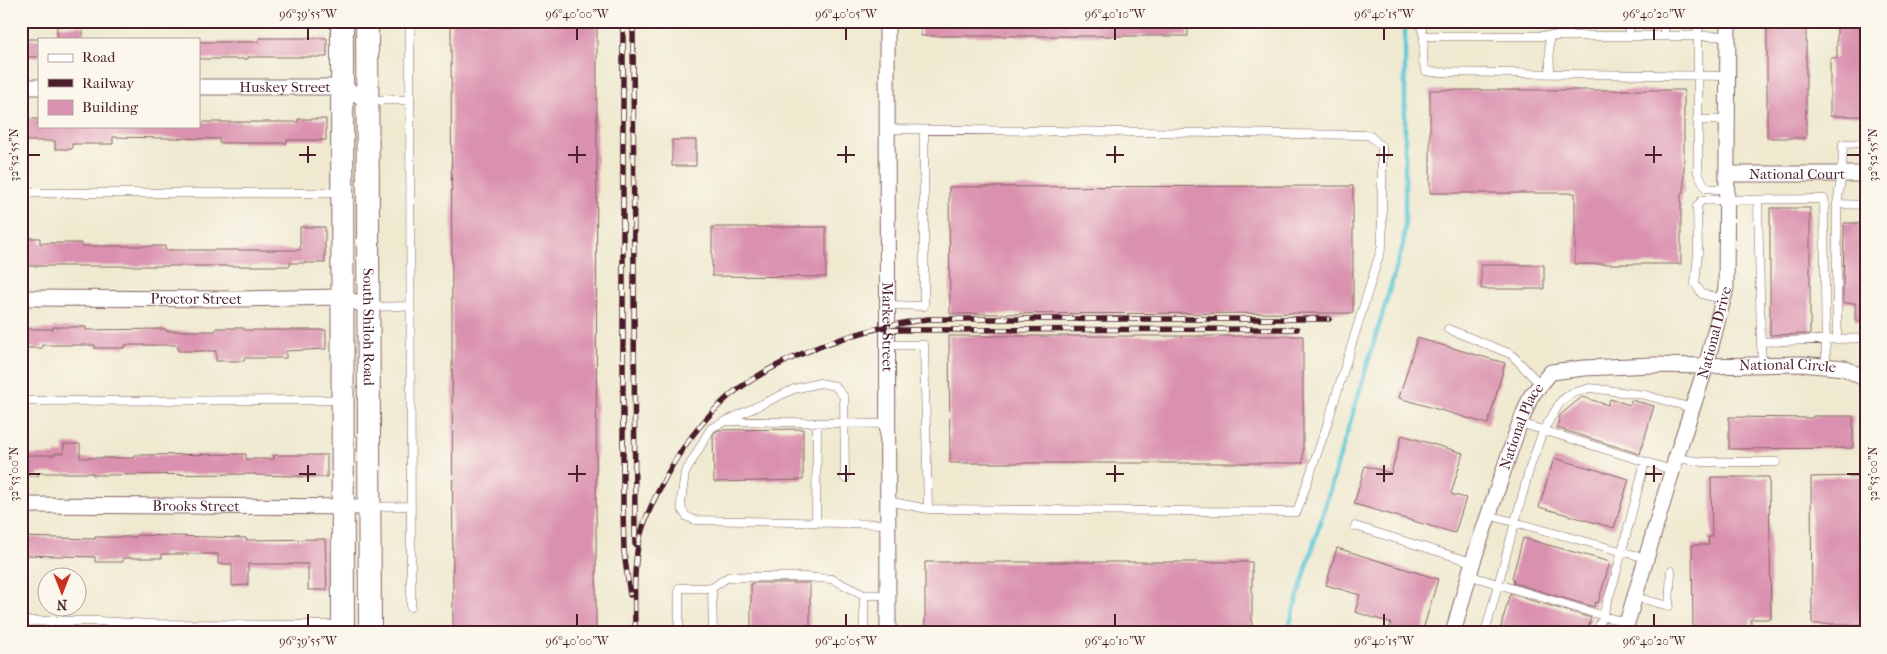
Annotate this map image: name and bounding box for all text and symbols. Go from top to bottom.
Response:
text: 96°39'55"W [279,7,338,21]
text: 96°40'00"W [545,7,610,21]
text: 96°40'05"W [815,7,878,21]
text: 96°40'10"W [1085,7,1147,21]
text: 96°40'15"W [1354,7,1415,21]
text: 96°40'20"W [1623,7,1687,21]
legend [38,38,200,128]
text: Road [82,48,116,66]
text: Railway [82,74,135,92]
street label: Huskey Street [239,78,331,96]
text: Building [82,98,139,116]
text: 32°52'55"N [7,128,21,182]
text: 32°52'55"N [1866,128,1880,182]
street label: National Court [1749,165,1846,183]
street label: South Shiloh Road [359,268,378,387]
street label: Market Street [878,282,897,373]
street label: National Drive [1693,284,1735,381]
street label: Proctor Street [150,290,243,308]
street label: National Circle [1739,355,1838,376]
street label: National Place [1496,379,1548,472]
text: 32°53'00"N [7,446,21,502]
text: 32°53'00"N [1866,446,1880,502]
street label: Brooks Street [152,497,240,515]
north arrow [38,566,88,616]
text: N [56,596,67,613]
text: 96°39'55"W [279,634,338,648]
text: 96°40'00"W [545,634,610,648]
text: 96°40'05"W [815,634,878,648]
text: 96°40'10"W [1085,634,1147,648]
text: 96°40'15"W [1354,634,1415,648]
text: 96°40'20"W [1623,634,1687,648]

